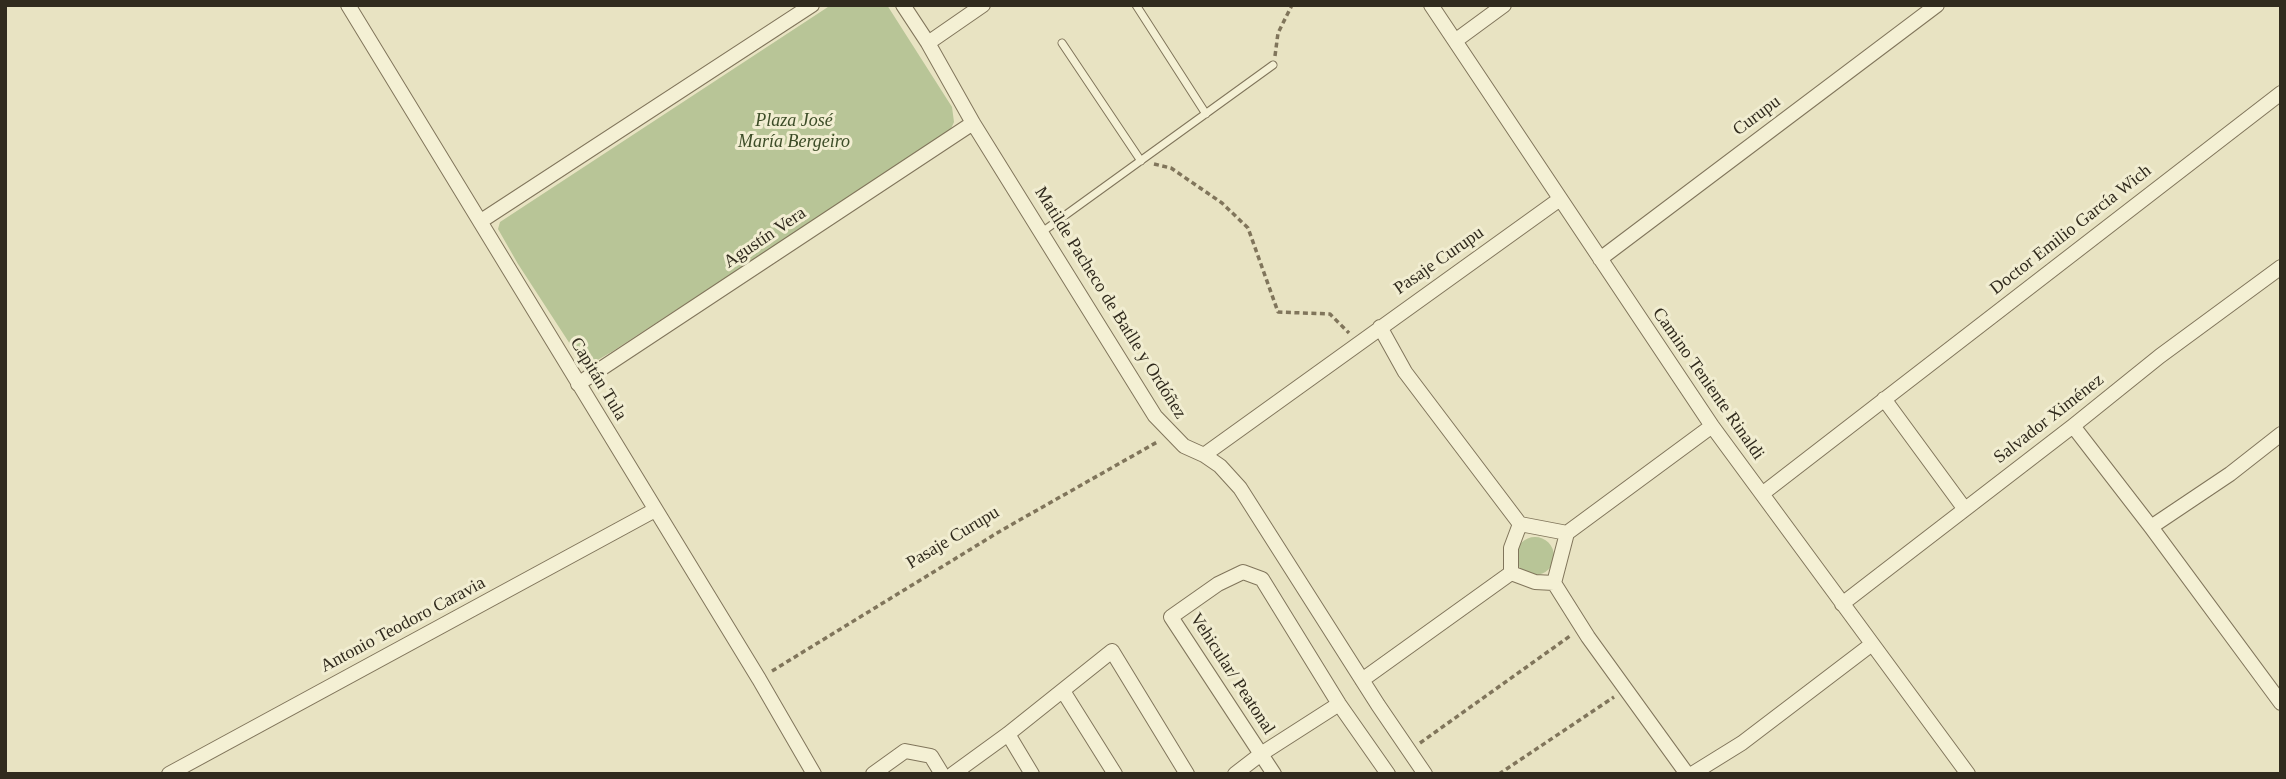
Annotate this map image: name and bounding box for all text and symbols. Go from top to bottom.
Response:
street label: Curupu [1729,91,1785,141]
park label: Plaza José María Bergeiro [738,110,850,152]
street label: Doctor Emilio García Wich [1986,160,2156,300]
street label: Matilde Pacheco de Batlle y Ordóñez [1029,183,1191,423]
street label: Agustín Vera [720,203,810,273]
street label: Pasaje Curupu [1390,222,1488,300]
street label: Camino Teniente Rinaldi [1647,304,1769,464]
street label: Capitán Tula [565,334,631,424]
street label: Salvador Ximénez [1990,369,2108,469]
street label: Pasaje Curupu [903,502,1003,574]
street label: Antonio Teodoro Caravia [317,572,489,678]
street label: Vehicular/ Peatonal [1185,609,1279,739]

